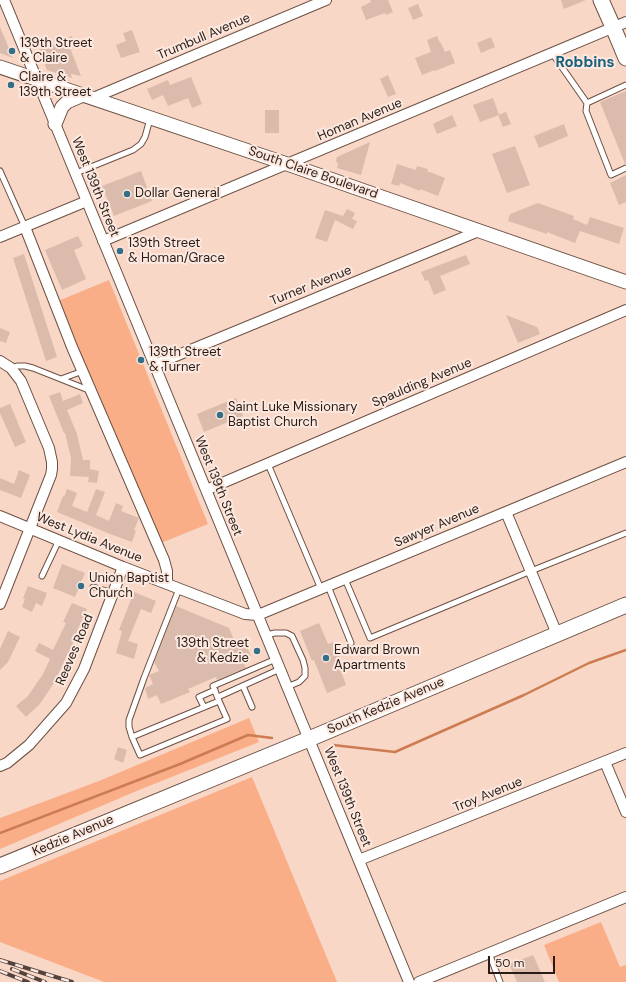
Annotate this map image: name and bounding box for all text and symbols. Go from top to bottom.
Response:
street label: Trumbull Avenue [155,10,253,64]
place label: 139th Street & Claire [20,36,92,67]
marker: 139th Street & Claire [7,46,17,56]
district label: Robbins [555,54,615,72]
place label: Claire & 139th Street [19,70,91,101]
marker: Claire & 139th Street [6,80,16,90]
street label: Homan Avenue [315,95,405,145]
street label: West 139th Street [68,135,122,239]
street label: South Claire Boulevard [246,144,380,202]
place label: Dollar General [135,186,220,202]
marker: Dollar General [122,189,132,199]
place label: 139th Street & Homan/Grace [128,236,225,267]
marker: 139th Street & Homan/Grace [115,246,125,256]
street label: Turner Avenue [268,263,354,309]
place label: 139th Street & Turner [149,345,221,376]
marker: 139th Street & Turner [136,355,146,365]
street label: Spaulding Avenue [370,355,474,411]
place label: Saint Luke Missionary Baptist Church [228,400,357,431]
marker: Saint Luke Missionary Baptist Church [215,410,225,420]
street label: West 139th Street [191,434,245,538]
street label: Sawyer Avenue [392,501,482,551]
street label: West Lydia Avenue [34,510,144,566]
place label: Union Baptist Church [89,571,169,602]
marker: Union Baptist Church [76,581,86,591]
street label: Reeves Road [53,612,97,688]
place label: 139th Street & Kedzie [177,636,249,667]
place label: Edward Brown Apartments [334,643,420,674]
marker: 139th Street & Kedzie [252,646,262,656]
marker: Edward Brown Apartments [321,653,331,663]
street label: South Kedzie Avenue [325,674,447,738]
street label: West 139th Street [320,745,374,849]
street label: Troy Avenue [451,774,525,816]
street label: Kedzie Avenue [30,812,116,860]
scale bar [490,948,557,974]
text: 50 m [495,955,524,971]

